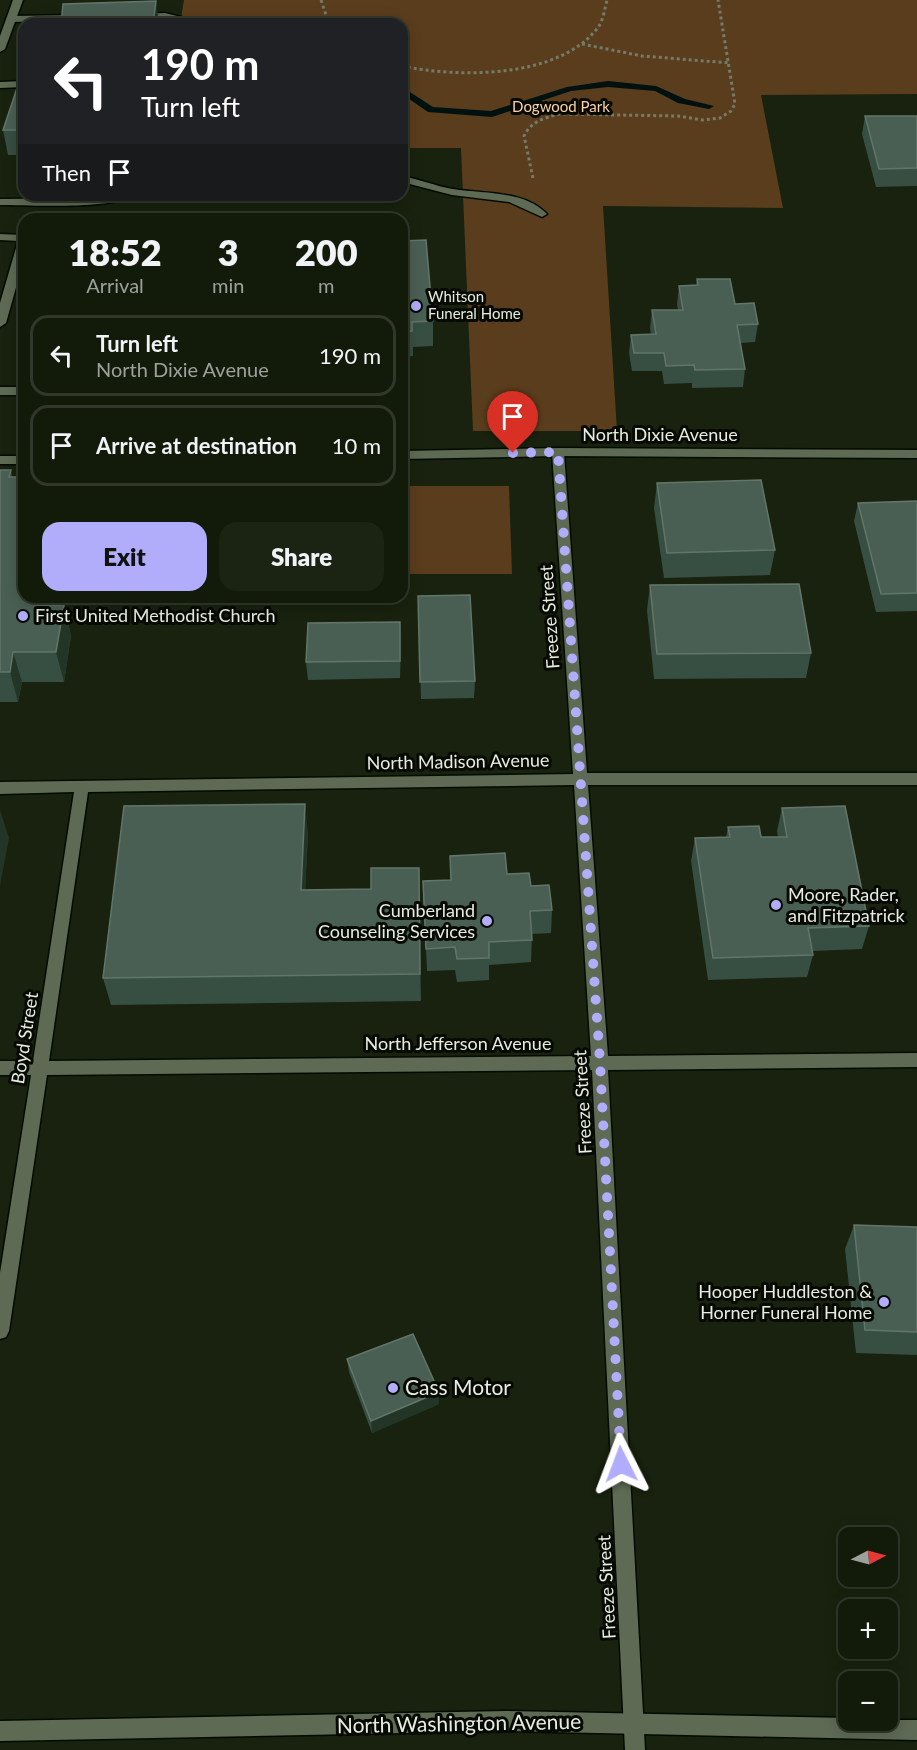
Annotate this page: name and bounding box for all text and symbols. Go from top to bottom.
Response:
text: 190 m [141,39,259,89]
icon: left [42,42,120,120]
text: Turn left [141,90,240,123]
park label: Dogwood Park [512,97,610,115]
icon: arrive [103,156,136,189]
text: Then [42,159,91,186]
text: 18:52 [68,230,162,274]
text: 3 [218,230,239,274]
text: 200 [295,230,358,274]
text: Arrival [86,273,144,297]
text: min [212,273,244,297]
text: m [318,273,334,297]
place label: Whitson Funeral Home [428,287,521,322]
marker: Whitson Funeral Home [409,299,423,313]
text: Turn left [96,330,178,357]
icon: left [45,339,78,372]
text: 190 m [319,342,381,369]
text: North Dixie Avenue [96,357,269,381]
pin [487,391,538,453]
icon: arrive [496,400,529,433]
street label: North Dixie Avenue [582,423,738,445]
icon: arrive [45,429,78,462]
text: Arrive at destination [96,432,297,459]
text: 10 m [332,432,381,459]
button: Exit [42,522,207,591]
button: Share [219,522,384,591]
street label: Freeze Street [534,564,564,670]
place label: First United Methodist Church [35,604,276,626]
marker: First United Methodist Church [16,609,30,623]
street label: North Madison Avenue [366,748,550,774]
place label: Moore, Rader, and Fitzpatrick [788,883,906,926]
marker: Moore, Rader, and Fitzpatrick [769,898,783,912]
place label: Cumberland Counseling Services [318,899,475,942]
marker: Cumberland Counseling Services [480,914,494,928]
street label: Boyd Street [6,990,42,1085]
street label: North Jefferson Avenue [365,1032,551,1054]
street label: Freeze Street [568,1049,596,1155]
place label: Hooper Huddleston & Horner Funeral Home [698,1280,872,1323]
marker: Hooper Huddleston & Horner Funeral Home [877,1295,891,1309]
place label: Cass Motor [405,1374,511,1399]
marker: Cass Motor [386,1381,400,1395]
position arrow [589,1432,653,1496]
north arrow [838,1527,898,1587]
map controls [838,1527,898,1731]
street label: Freeze Street [592,1534,620,1640]
button: + [838,1599,898,1659]
button: − [838,1671,898,1731]
street label: North Washington Avenue [337,1708,581,1737]

